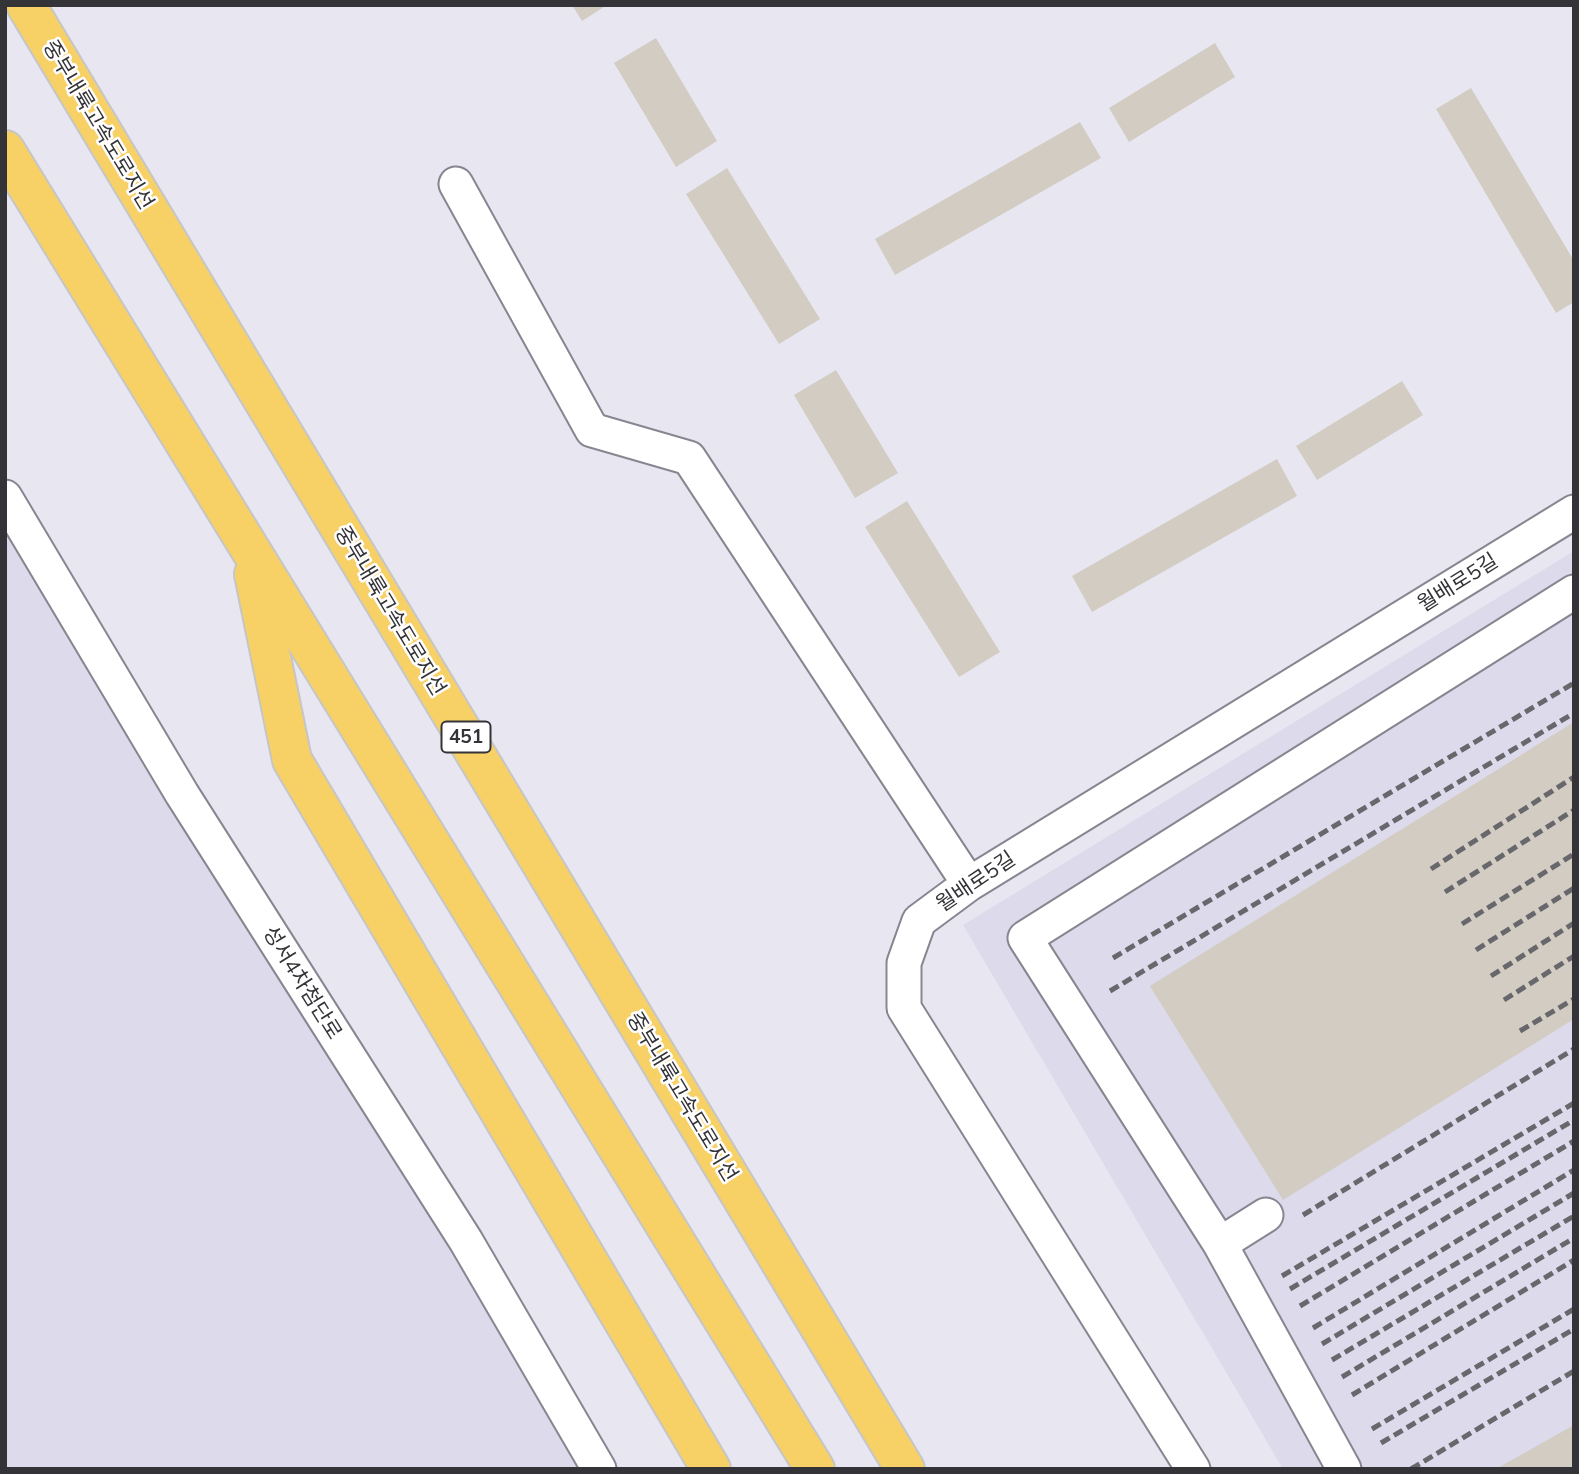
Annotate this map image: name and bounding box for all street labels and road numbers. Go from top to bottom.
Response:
street label: 중부내륙고속도로지선 [37,36,159,214]
street label: 중부내륙고속도로지선 [329,522,451,700]
street label: 월배로5길 [1413,549,1503,617]
road number: 451 [442,722,490,752]
street label: 월배로5길 [932,846,1020,918]
street label: 성서4차첨단로 [257,922,347,1044]
street label: 중부내륙고속도로지선 [621,1008,743,1186]

